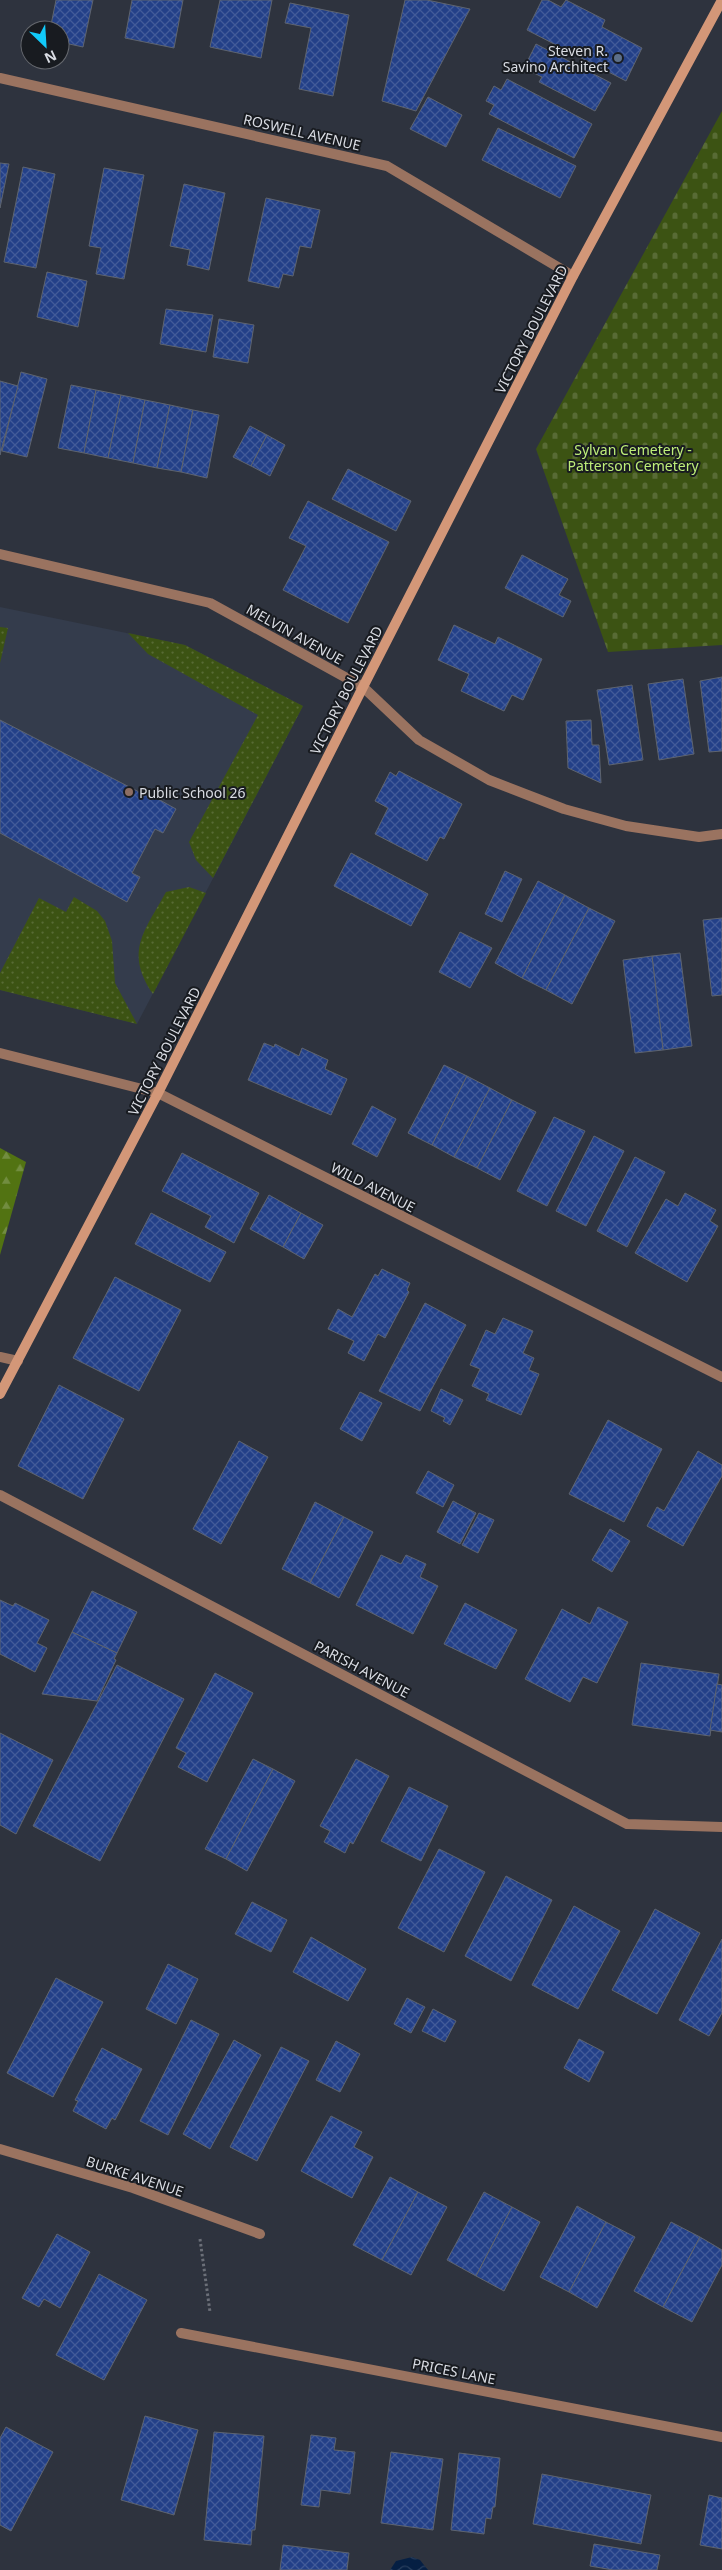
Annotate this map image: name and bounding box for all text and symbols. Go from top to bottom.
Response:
north arrow [20,20,70,70]
place label: Steven R. Savino Architect [503,41,608,76]
text: N [42,46,60,68]
marker: Steven R. Savino Architect [612,52,624,64]
street label: ROSWELL AVENUE [242,109,362,155]
street label: VICTORY BOULEVARD [490,262,572,396]
park label: Sylvan Cemetery - Patterson Cemetery [567,440,699,475]
street label: MELVIN AVENUE [243,599,347,669]
street label: VICTORY BOULEVARD [305,623,387,757]
place label: Public School 26 [139,783,246,802]
marker: Public School 26 [123,786,135,798]
street label: VICTORY BOULEVARD [123,984,205,1118]
street label: WILD AVENUE [328,1158,418,1216]
street label: PARISH AVENUE [311,1636,413,1702]
street label: BURKE AVENUE [84,2151,186,2201]
street label: PRICES LANE [411,2354,497,2388]

